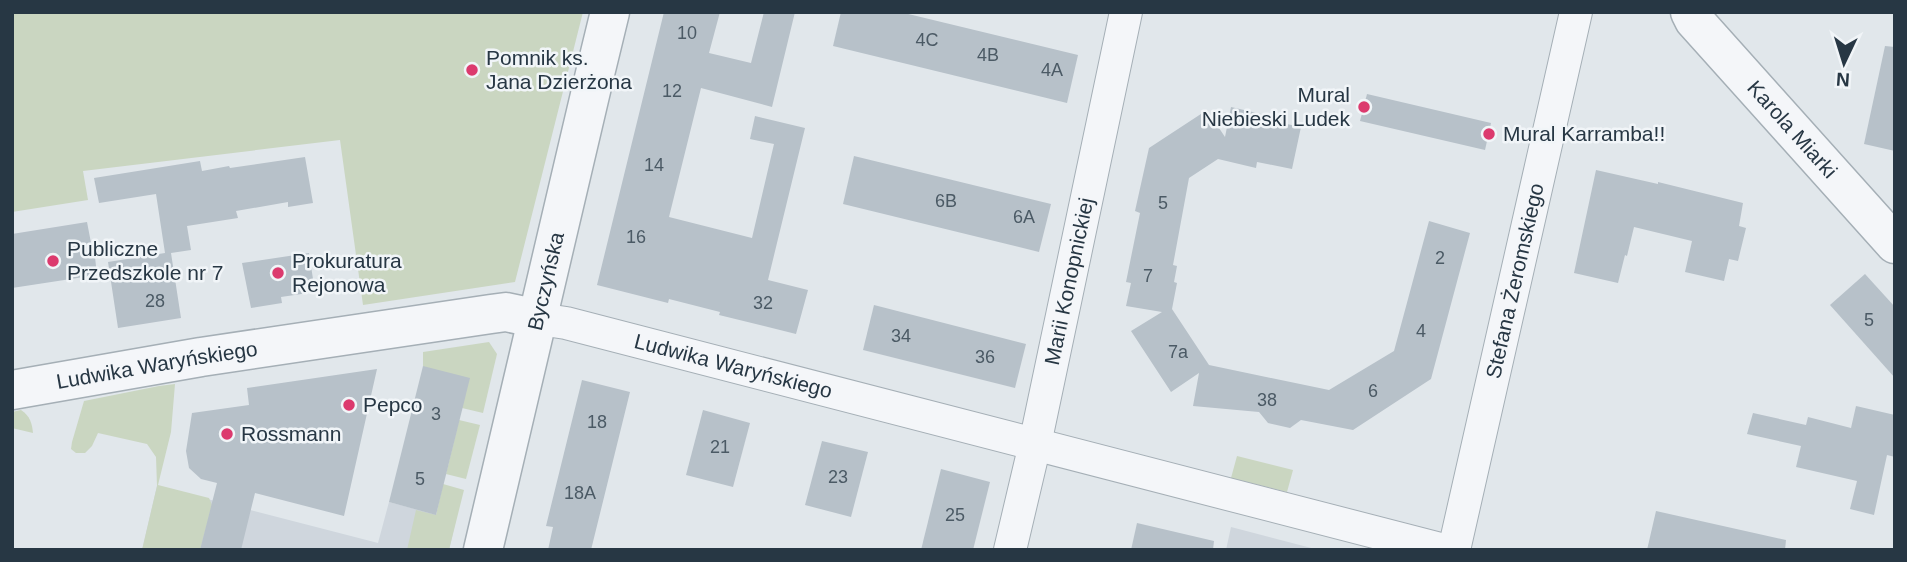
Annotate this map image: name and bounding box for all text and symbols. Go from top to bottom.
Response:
house number: 10 [677,23,697,43]
north arrow [1809,28,1879,98]
house number: 4C [915,30,939,50]
house number: 4B [977,45,999,65]
place label: Pomnik ks. Jana Dzierżona [486,46,632,93]
house number: 4A [1041,60,1063,80]
marker: Pomnik ks. Jana Dzierżona [464,62,480,78]
text: N [1835,69,1850,90]
street label: Karola Miarki [1743,76,1842,182]
house number: 12 [662,81,682,101]
place label: Mural Niebieski Ludek [1202,83,1350,130]
marker: Mural Niebieski Ludek [1356,99,1372,115]
place label: Mural Karramba!! [1503,122,1665,145]
marker: Mural Karramba!! [1481,126,1497,142]
house number: 14 [644,155,664,175]
street label: Stefana Żeromskiego [1481,181,1548,381]
house number: 6B [935,191,957,211]
house number: 5 [1158,193,1168,213]
street label: Marii Konopnickiej [1040,196,1098,367]
house number: 6A [1013,207,1035,227]
house number: 16 [626,227,646,247]
street label: Byczyńska [523,229,568,333]
place label: Publiczne Przedszkole nr 7 [67,237,223,284]
house number: 2 [1435,248,1445,268]
place label: Prokuratura Rejonowa [292,249,402,296]
marker: Publiczne Przedszkole nr 7 [45,253,61,269]
marker: Prokuratura Rejonowa [270,265,286,281]
house number: 7 [1143,266,1153,286]
house number: 28 [145,291,165,311]
house number: 32 [753,293,773,313]
house number: 5 [1864,310,1874,330]
house number: 4 [1416,321,1426,341]
house number: 34 [891,326,911,346]
street label: Ludwika Waryńskiego [632,329,835,402]
street label: Ludwika Waryńskiego [54,337,259,393]
house number: 7a [1168,342,1189,362]
house number: 36 [975,347,995,367]
house number: 6 [1368,381,1378,401]
house number: 38 [1257,390,1277,410]
place label: Pepco [363,393,423,416]
marker: Pepco [341,397,357,413]
house number: 3 [431,404,441,424]
house number: 18 [587,412,607,432]
place label: Rossmann [241,422,341,445]
marker: Rossmann [219,426,235,442]
house number: 21 [710,437,730,457]
house number: 23 [828,467,848,487]
house number: 5 [415,469,425,489]
house number: 18A [564,483,596,503]
house number: 25 [945,505,965,525]

